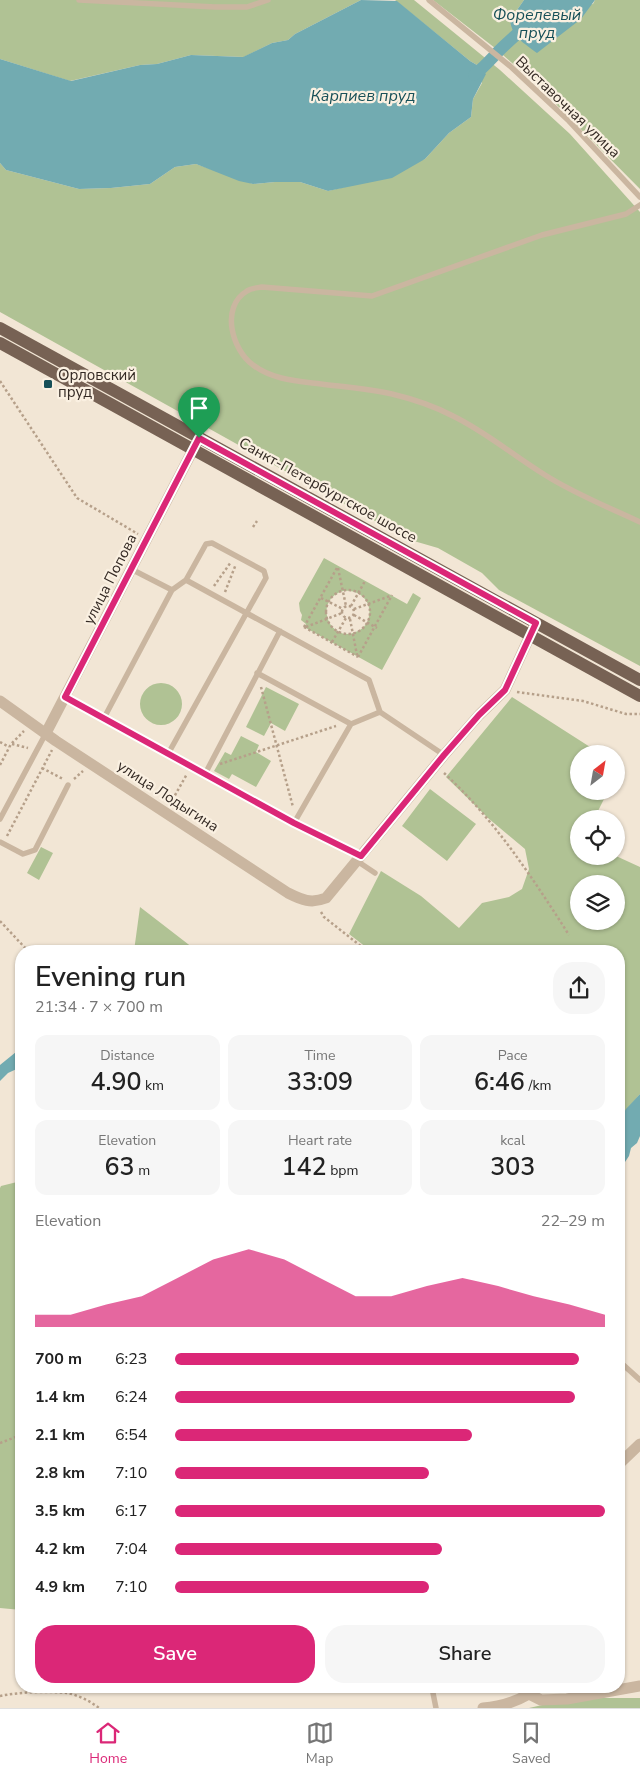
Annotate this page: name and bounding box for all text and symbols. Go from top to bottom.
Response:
water label: Форелевый пруд [493,4,581,44]
street label: Выставочная улица [511,52,625,162]
water label: Карпиев пруд [311,85,415,107]
place label: Орловский пруд [58,365,136,402]
marker: Орловский пруд [42,378,54,390]
pin [178,387,220,438]
icon: arrive [185,394,213,422]
street label: Санкт-Петербургское шоссе [235,433,421,547]
street label: улица Попова [79,530,141,628]
north arrow [570,745,625,800]
map controls [570,745,625,930]
street label: улица Лодыгина [113,756,223,836]
button: locate [570,810,625,865]
button: layers [570,875,625,930]
text: Evening run [35,958,186,996]
button: share [553,962,605,1014]
text: 21:34 · 7 × 700 m [35,996,163,1018]
text: Distance [100,1046,155,1065]
text: Time [304,1046,336,1065]
text: Pace [498,1046,528,1065]
text: 4.90 [91,1065,142,1099]
text: 33:09 [287,1065,353,1099]
text: 6:46 [474,1065,525,1099]
text: km [142,1076,164,1095]
text: /km [525,1076,551,1095]
text: Elevation [98,1131,156,1150]
text: Heart rate [288,1131,352,1150]
text: kcal [500,1131,525,1150]
text: 63 [105,1150,135,1184]
text: 142 [282,1150,327,1184]
text: 303 [490,1150,535,1184]
text: m [135,1161,150,1180]
text: bpm [327,1161,358,1180]
text: Elevation [35,1210,101,1232]
text: 22–29 m [541,1210,605,1232]
text: 700 m [35,1348,82,1370]
text: 6:23 [115,1348,147,1370]
text: 1.4 km [35,1386,85,1408]
text: 6:24 [115,1386,147,1408]
text: 2.1 km [35,1424,85,1446]
text: 6:54 [115,1424,147,1446]
text: 2.8 km [35,1462,85,1484]
text: 7:10 [115,1462,147,1484]
text: 3.5 km [35,1500,85,1522]
text: 6:17 [115,1500,147,1522]
text: 4.2 km [35,1538,85,1560]
text: 7:04 [115,1538,147,1560]
text: 4.9 km [35,1576,85,1598]
text: 7:10 [115,1576,147,1598]
button: Save [35,1625,315,1683]
button: Share [325,1625,605,1683]
tab: Home [89,1719,127,1768]
tab: Map [306,1719,334,1768]
tab: Saved [512,1719,551,1768]

